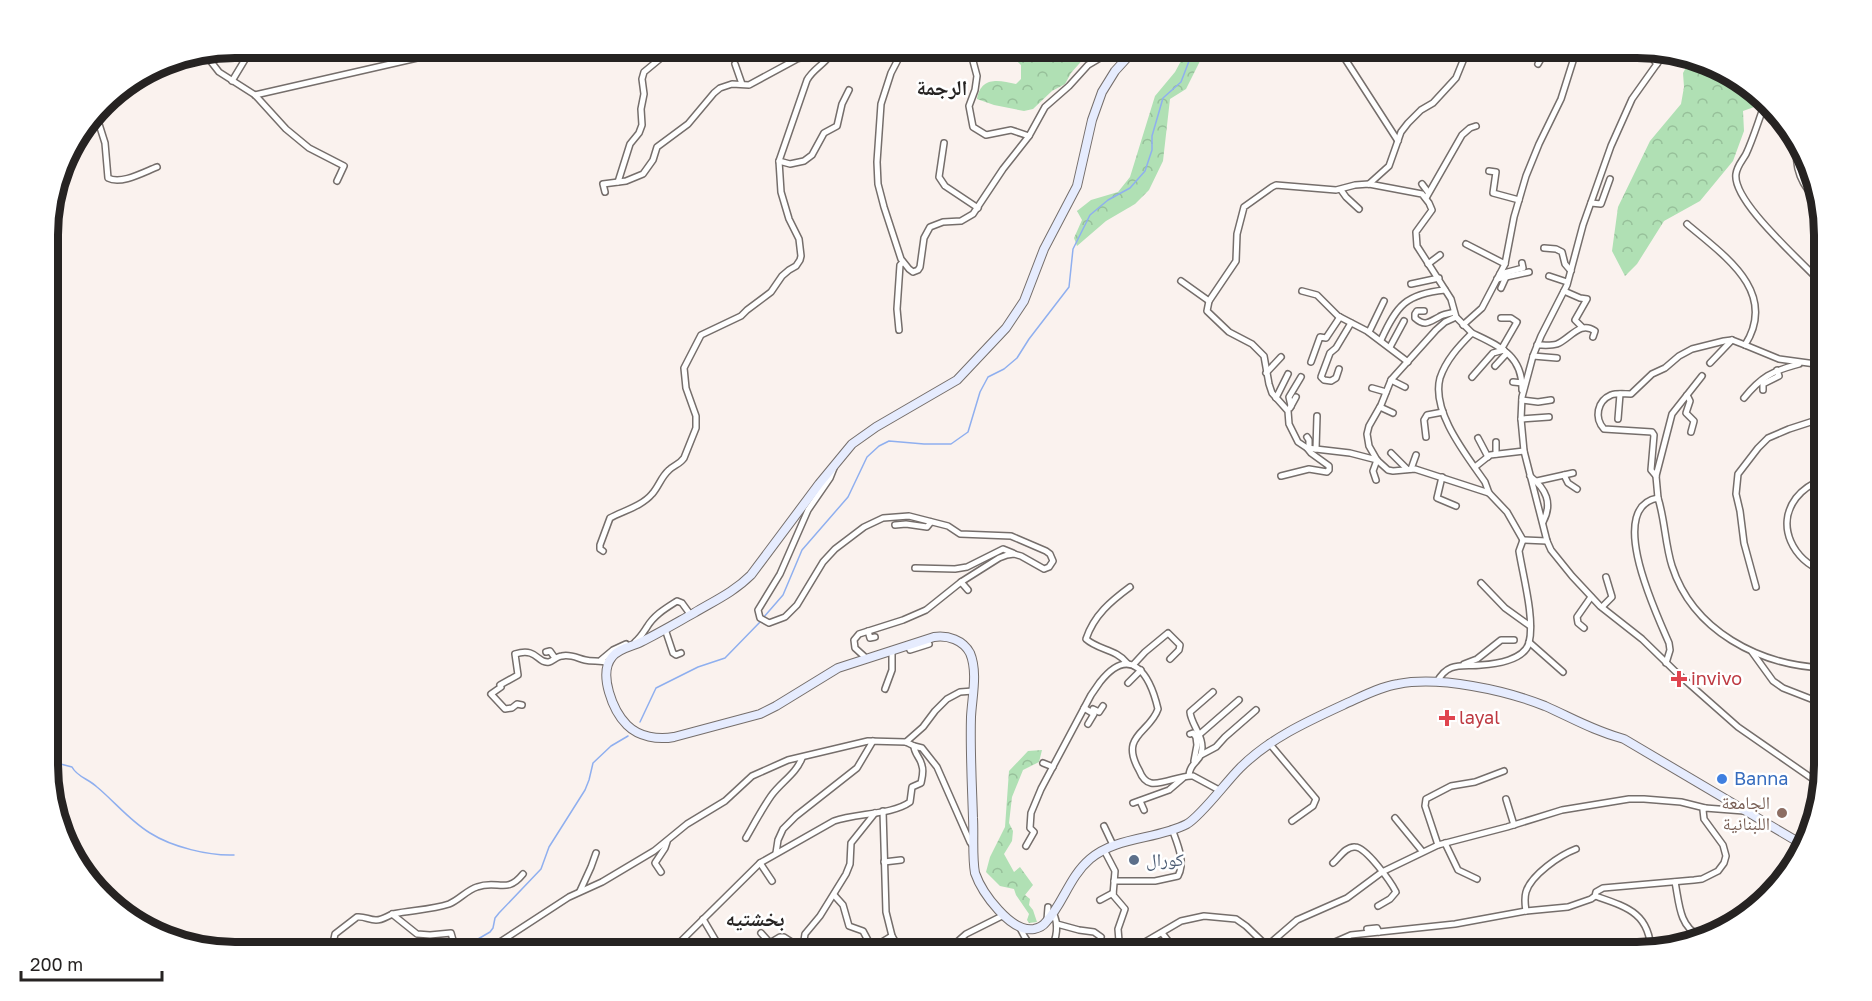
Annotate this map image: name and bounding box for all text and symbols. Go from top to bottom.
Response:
district label: الرجمة [917,74,967,100]
place label: invivo [1691,667,1742,689]
marker: invivo [1672,672,1686,686]
place label: layal [1459,706,1500,728]
marker: layal [1440,711,1454,725]
place label: Banna [1734,767,1789,789]
marker: Banna [1715,772,1729,786]
place label: الجامعة اللبنانية [1722,791,1770,835]
marker: الجامعة اللبنانية [1775,806,1789,820]
place label: كورال [1146,848,1184,871]
marker: كورال [1127,853,1141,867]
district label: بخشتيه [725,905,785,931]
scale bar [21,944,162,982]
text: 200 m [30,953,83,975]

